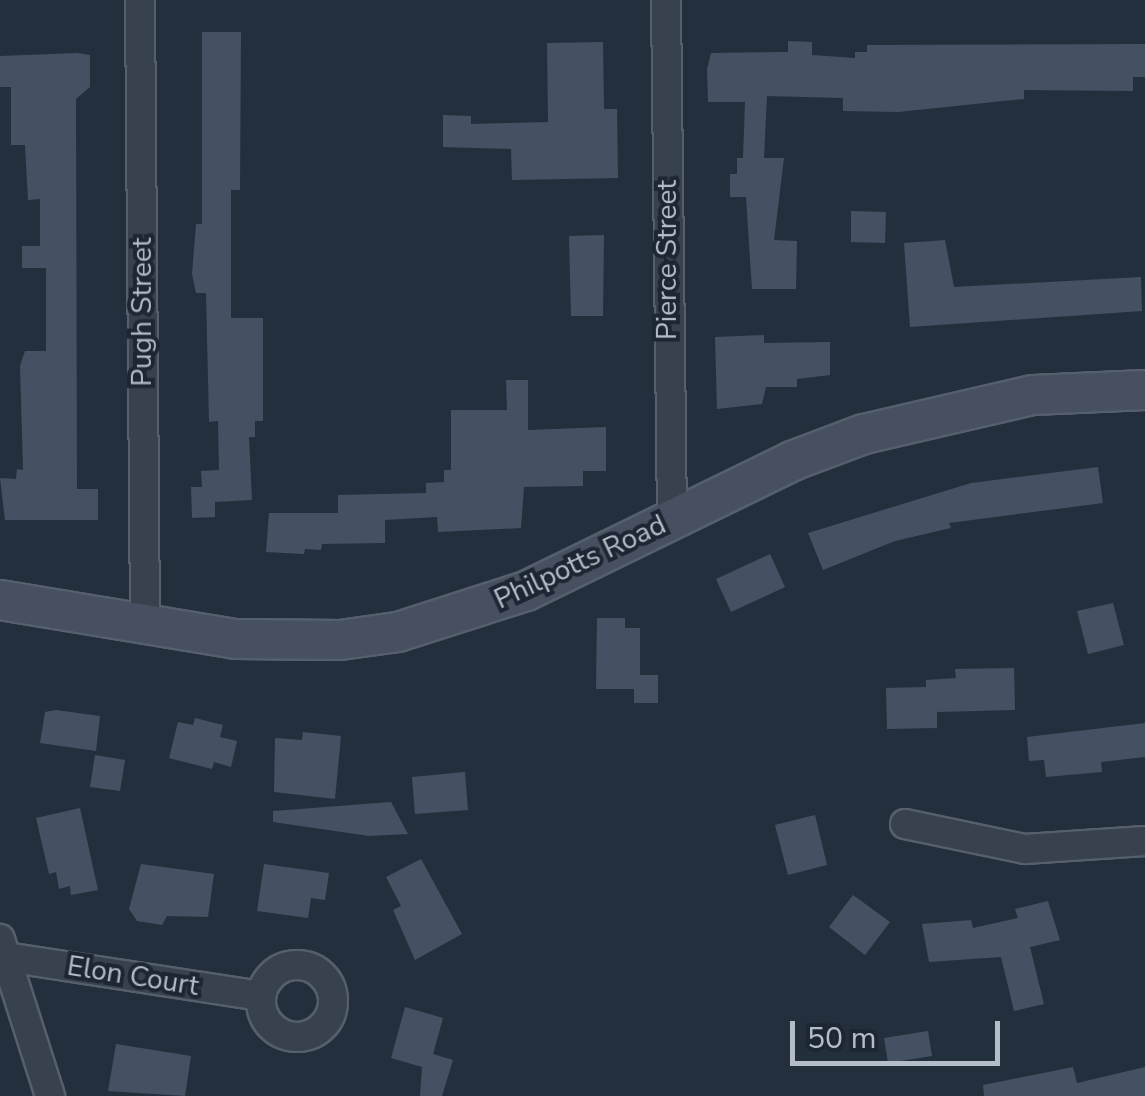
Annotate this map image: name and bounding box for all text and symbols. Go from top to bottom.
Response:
street label: Pierce Street [650,180,684,340]
street label: Pugh Street [125,237,159,387]
street label: Philpotts Road [489,508,671,616]
street label: Elon Court [65,949,201,1003]
scale bar [795,1001,1005,1063]
text: 50 m [807,1018,876,1059]

